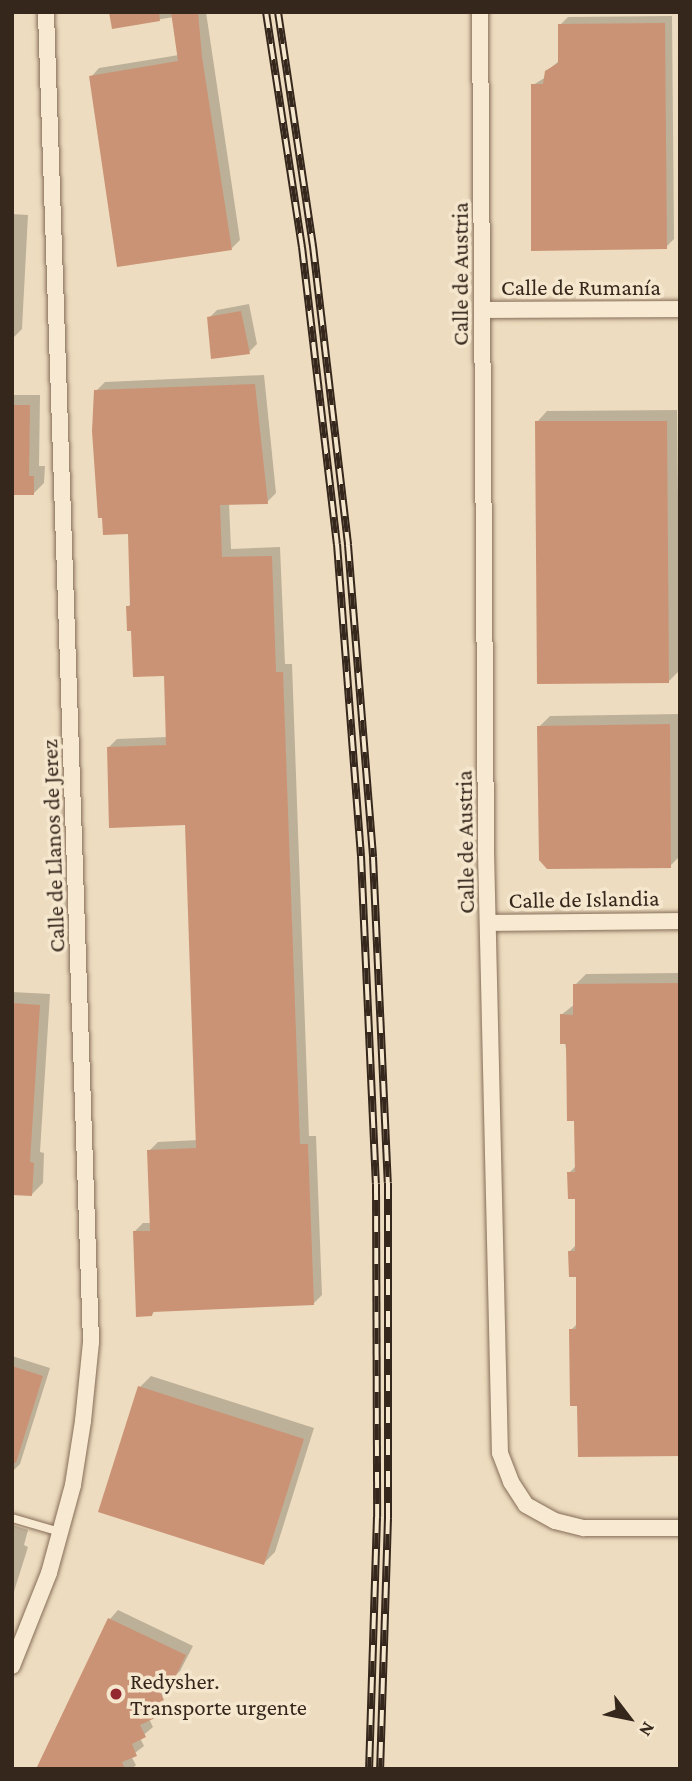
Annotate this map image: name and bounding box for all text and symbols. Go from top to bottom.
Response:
street label: Calle de Austria [446,202,474,346]
street label: Calle de Rumanía [501,273,661,301]
street label: Calle de Llanos de Jerez [35,739,71,953]
street label: Calle de Austria [450,770,480,914]
street label: Calle de Islandia [508,884,660,914]
place label: Redysher. Transporte urgente [130,1667,307,1721]
north arrow [594,1683,664,1753]
marker: Redysher. Transporte urgente [108,1686,124,1702]
text: N [635,1718,660,1740]

